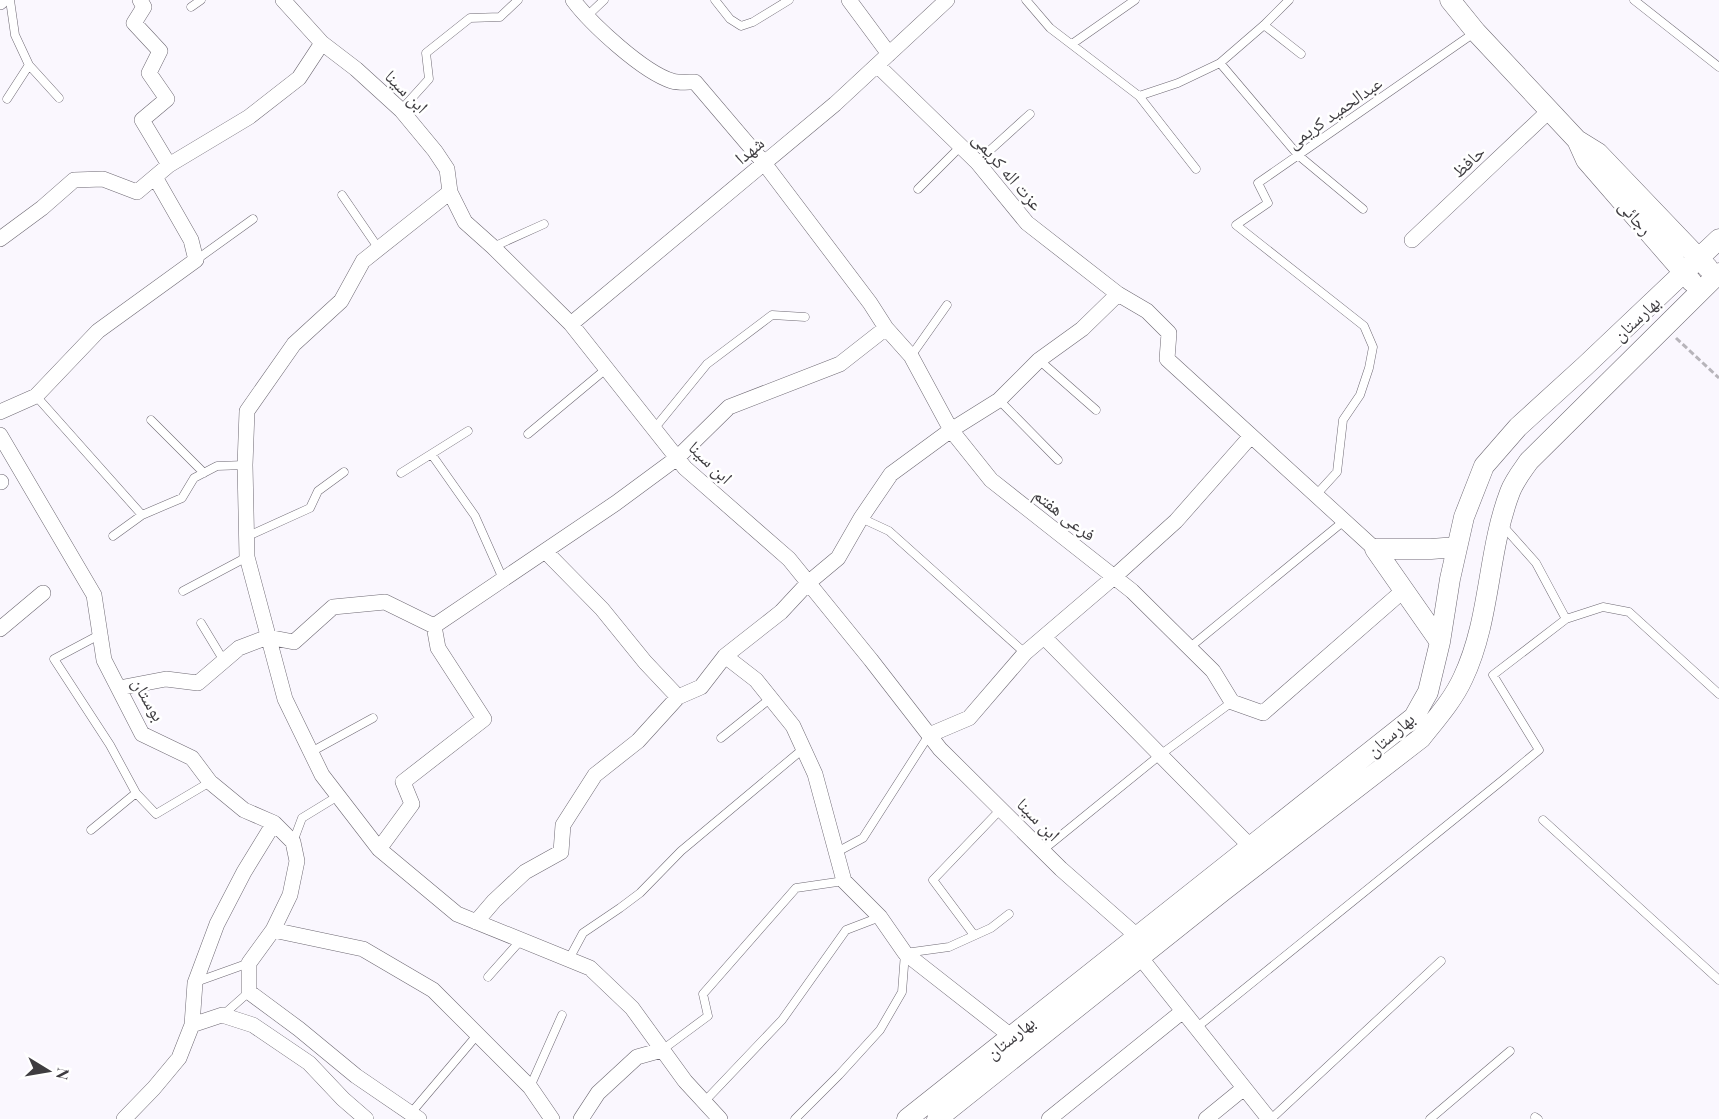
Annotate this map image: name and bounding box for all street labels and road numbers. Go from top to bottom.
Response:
street label: ابن سینا [380,64,434,118]
street label: عبدالحمید کریمی [1282,70,1386,154]
street label: عزت اله کریمی [967,127,1049,215]
street label: شهدا [729,131,769,169]
street label: حافظ [1446,139,1490,183]
street label: رجائی [1614,194,1658,240]
street label: بهارستان [1607,290,1665,346]
street label: ابن سینا [684,435,738,489]
street label: فرعی هفتم [1028,482,1101,547]
street label: بوستان [127,673,171,725]
street label: بهارستان [1361,706,1419,762]
street label: ابن سینا [1012,792,1066,846]
street label: بهارستان [980,1010,1040,1064]

